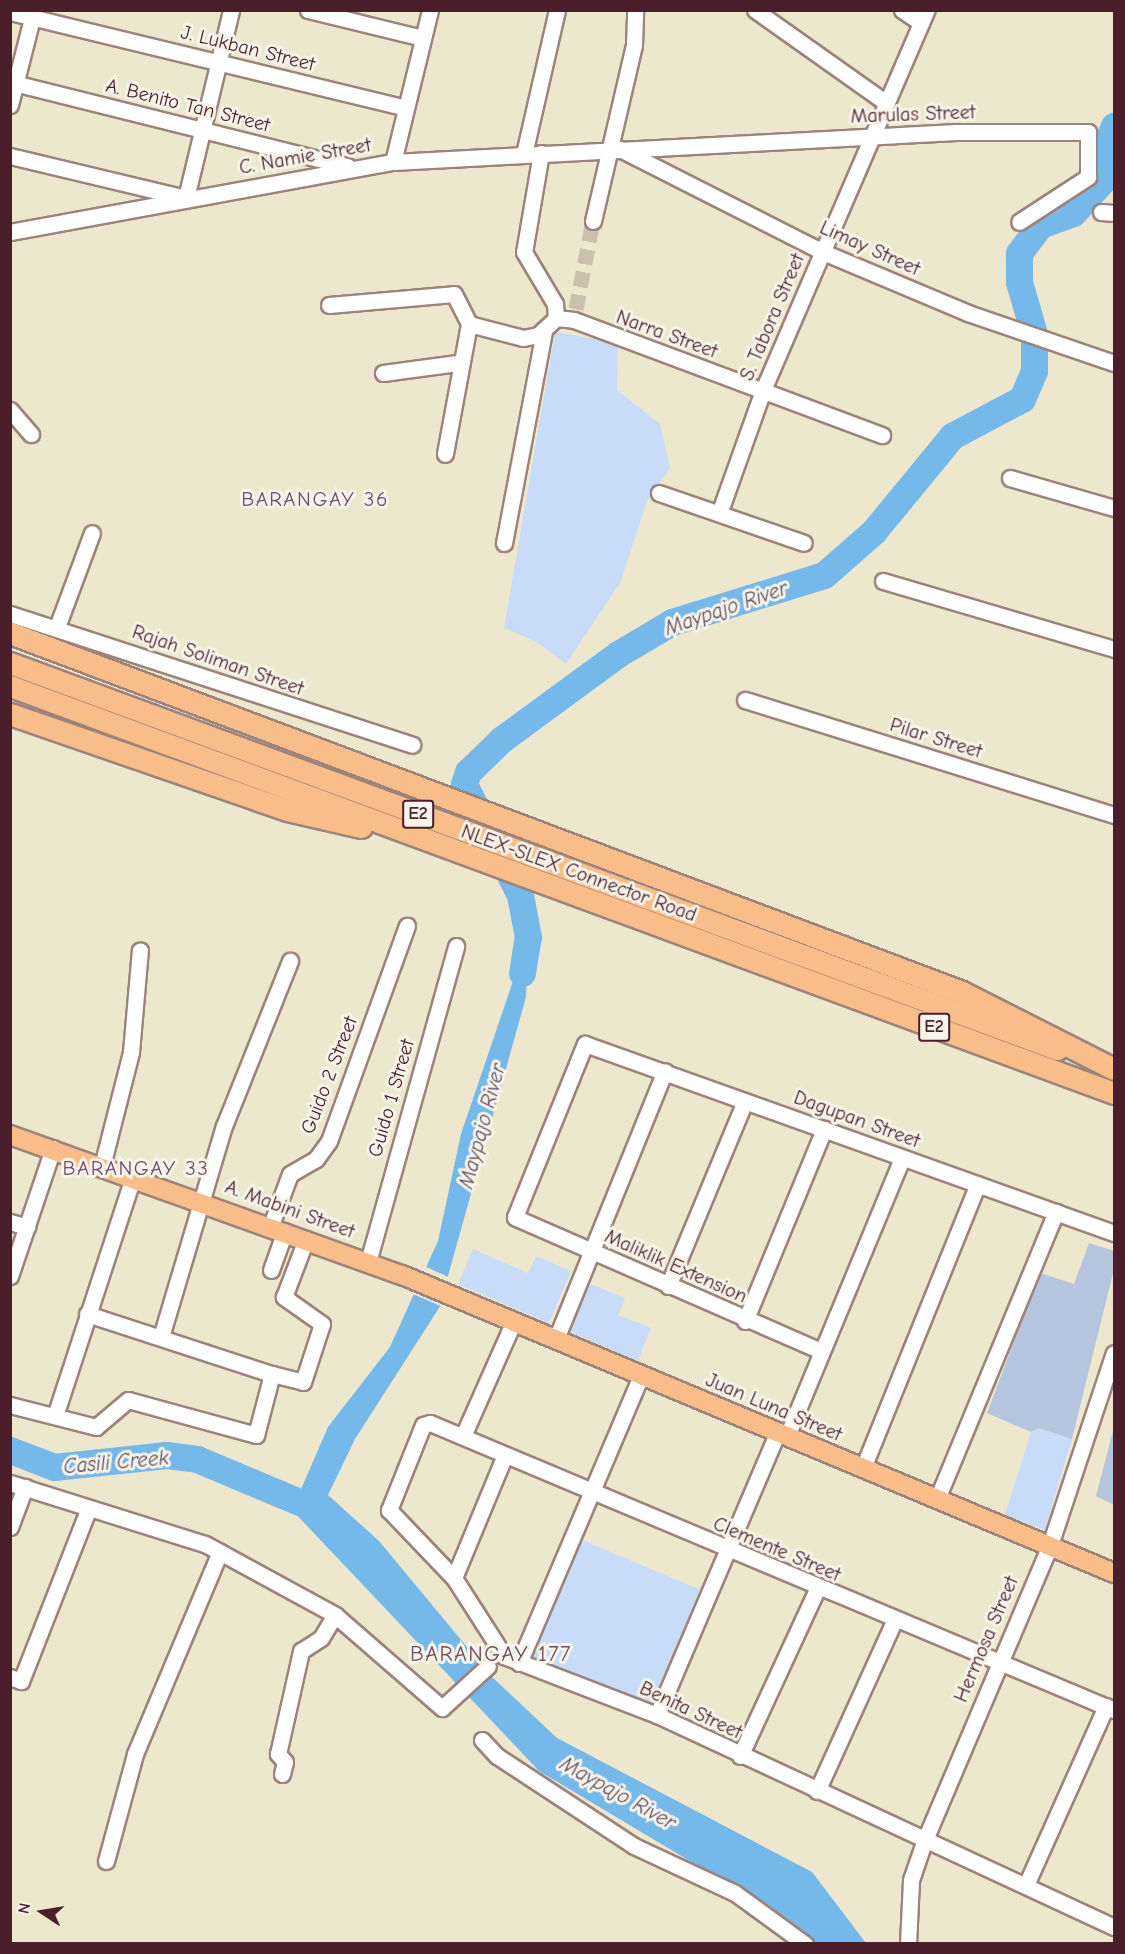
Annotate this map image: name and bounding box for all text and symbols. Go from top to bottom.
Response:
street label: J. Lukban Street [178,20,318,76]
street label: A. Benito Tan Street [103,73,273,137]
street label: Marulas Street [850,100,976,128]
street label: C. Namie Street [237,133,373,179]
street label: Limay Street [816,215,924,281]
street label: S. Tabora Street [734,250,810,384]
street label: Narra Street [613,305,721,363]
district label: BARANGAY 36 [241,486,389,512]
water label: Maypajo River [661,575,791,641]
street label: Rajah Soliman Street [129,619,307,701]
street label: Pilar Street [887,713,985,763]
road number: E2 [402,799,434,829]
street label: NLEX-SLEX Connector Road [458,819,700,927]
road number: E2 [918,1012,950,1042]
street label: Guido 2 Street [296,1013,362,1137]
street label: Guido 1 Street [363,1036,419,1160]
water label: Maypajo River [453,1061,511,1191]
street label: Dagupan Street [791,1085,923,1153]
district label: BARANGAY 33 [63,1155,209,1181]
street label: A. Mabini Street [222,1174,358,1244]
street label: Maliklik Extension [601,1224,751,1308]
street label: Juan Luna Street [702,1368,846,1446]
water label: Casili Creek [62,1445,170,1479]
street label: Clemente Street [710,1511,844,1587]
street label: Hermosa Street [949,1572,1023,1706]
district label: BARANGAY 177 [410,1642,572,1668]
street label: Benita Street [636,1676,746,1744]
water label: Maypajo River [556,1751,680,1835]
north arrow [12,1882,72,1942]
text: N [15,1901,34,1915]

